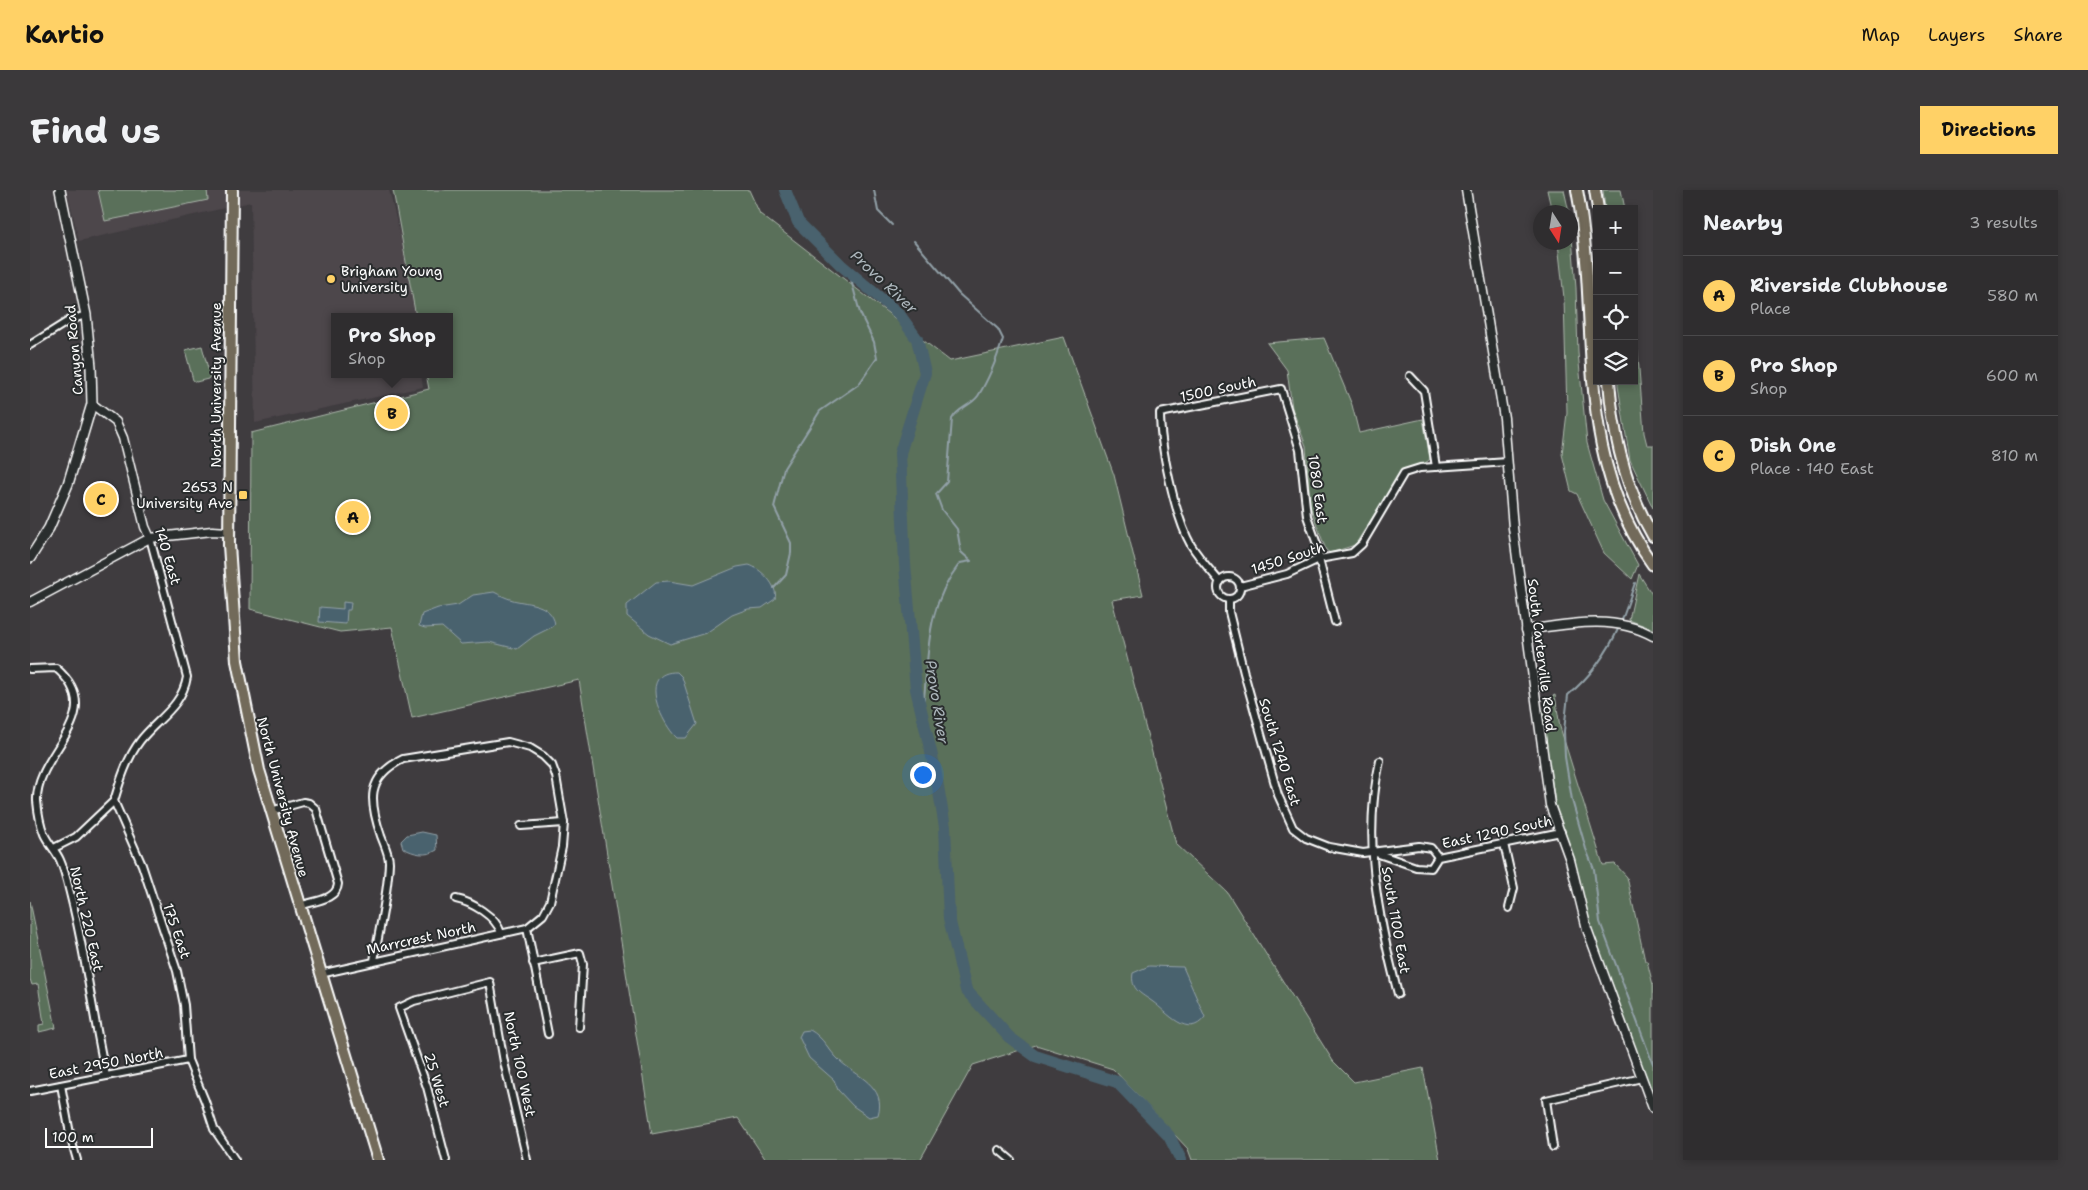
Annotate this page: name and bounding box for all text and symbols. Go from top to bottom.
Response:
text: Kartio [25,19,104,51]
text: Map [1862,23,1900,47]
text: Layers [1928,23,1985,47]
text: Share [2013,23,2063,47]
button: Directions [1920,106,2058,154]
text: Find us [30,107,161,154]
north arrow [1533,205,1578,250]
map controls [1593,205,1638,385]
button: + [1593,205,1638,250]
text: Nearby [1703,209,1783,237]
text: 3 results [1969,212,2038,233]
water label: Provo River [846,246,922,319]
button: − [1593,250,1638,295]
place label: Brigham Young University [341,262,442,296]
marker: Brigham Young University [325,273,337,285]
text: Riverside Clubhouse [1750,273,1948,298]
text: A [1713,285,1725,306]
text: 580 m [1987,285,2038,306]
button: locate [1593,295,1638,340]
text: Place [1750,298,1791,319]
street label: North University Avenue [207,302,225,468]
street label: Canyon Road [61,304,87,396]
popup [331,313,453,378]
text: Pro Shop [348,323,436,348]
button: layers [1593,340,1638,385]
text: Shop [348,348,385,369]
text: Pro Shop [1750,353,1838,378]
text: B [1714,365,1724,386]
text: 600 m [1986,365,2038,386]
street label: 1500 South [1178,372,1258,406]
text: Shop [1750,378,1787,399]
pin: B [376,394,408,432]
text: Dish One [1750,433,1836,458]
text: C [1714,445,1724,466]
text: 810 m [1991,445,2038,466]
street label: 1080 East [1304,454,1332,524]
text: Place · 140 East [1750,458,1874,479]
place label: 2653 N University Ave [136,478,233,512]
pin: C [85,480,117,518]
marker: 2653 N University Ave [237,489,249,501]
pin: A [337,498,369,536]
street label: 140 East [151,525,185,587]
street label: 1450 South [1249,538,1327,578]
street label: South Carterville Road [1524,577,1560,733]
water label: Provo River [921,659,954,746]
street label: South 1240 East [1255,696,1305,808]
street label: North University Avenue [253,715,313,879]
your location [910,762,936,788]
street label: East 1290 South [1440,812,1554,852]
street label: North 220 East [66,865,108,973]
street label: South 1100 East [1378,865,1414,975]
street label: 175 East [159,901,195,961]
street label: Marrcrest North [365,918,477,958]
street label: North 100 West [500,1009,540,1119]
street label: East 2950 North [47,1043,165,1083]
street label: 25 West [420,1050,454,1110]
scale bar [45,1125,152,1148]
text: 100 m [52,1128,94,1146]

